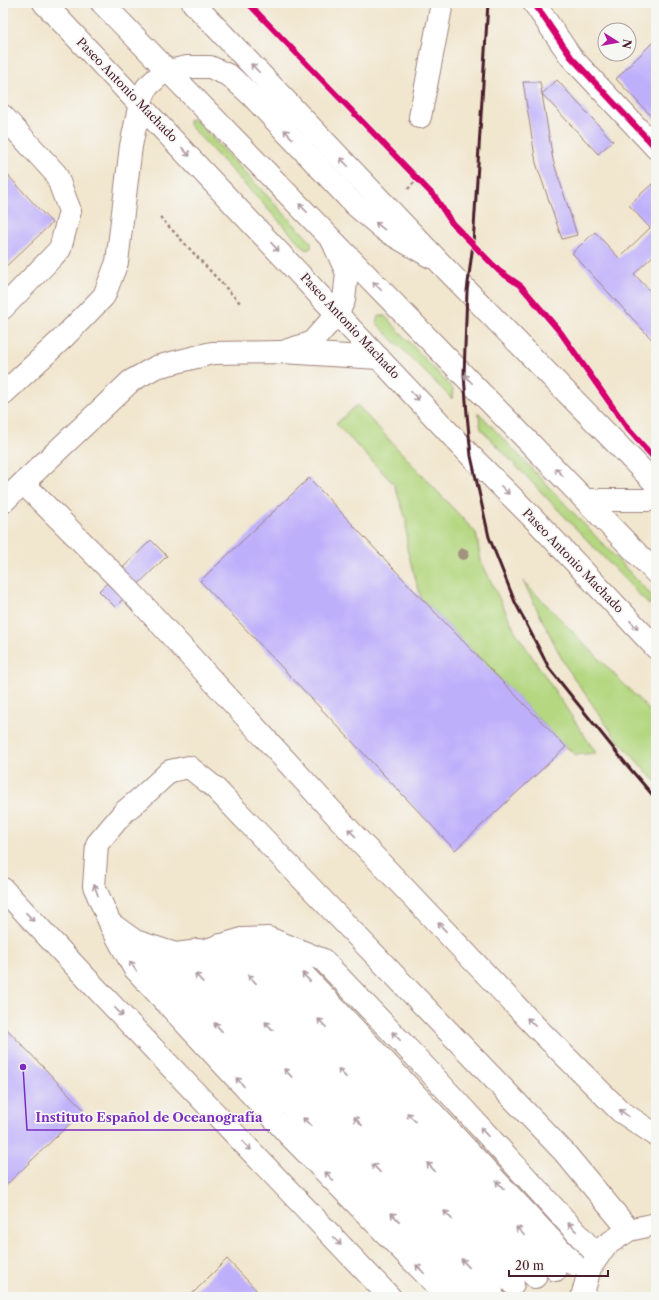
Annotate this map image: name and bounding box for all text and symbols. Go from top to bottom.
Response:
north arrow [597,22,637,62]
street label: Paseo Antonio Machado [74,34,181,145]
text: N [619,38,635,50]
one-way arrow [250,63,260,73]
one-way arrow [284,129,293,140]
one-way arrow [181,147,191,157]
one-way arrow [339,157,349,167]
one-way arrow [298,203,307,213]
one-way arrow [375,222,386,231]
one-way arrow [270,241,279,251]
street label: Paseo Antonio Machado [297,270,403,382]
one-way arrow [373,281,382,291]
one-way arrow [463,374,473,384]
one-way arrow [411,391,420,401]
one-way arrow [554,467,564,477]
one-way arrow [500,485,510,495]
street label: Paseo Antonio Machado [520,505,627,616]
one-way arrow [629,620,638,630]
one-way arrow [347,828,357,838]
one-way arrow [92,885,100,897]
one-way arrow [25,912,34,923]
one-way arrow [437,922,446,932]
one-way arrow [129,961,137,972]
one-way arrow [301,972,311,982]
one-way arrow [194,973,204,983]
one-way arrow [247,974,257,984]
one-way arrow [114,1007,123,1017]
one-way arrow [526,1017,536,1027]
one-way arrow [317,1018,326,1028]
one-way arrow [264,1021,274,1031]
one-way arrow [213,1022,223,1032]
one-way arrow [391,1031,400,1042]
one-way arrow [283,1068,292,1078]
one-way arrow [337,1068,346,1078]
one-way arrow [235,1077,244,1087]
callout: Instituto Español de Oceanografía [27,1105,270,1130]
text: Instituto Español de Oceanografía [35,1109,263,1125]
one-way arrow [618,1109,629,1117]
one-way arrow [406,1112,416,1122]
one-way arrow [354,1116,363,1126]
one-way arrow [302,1117,311,1127]
one-way arrow [480,1127,489,1137]
one-way arrow [243,1141,252,1152]
one-way arrow [372,1162,381,1173]
one-way arrow [426,1162,436,1172]
one-way arrow [324,1171,334,1181]
one-way arrow [496,1180,505,1190]
one-way arrow [443,1210,452,1220]
one-way arrow [391,1212,400,1222]
one-way arrow [568,1223,577,1233]
one-way arrow [515,1226,525,1236]
one-way arrow [332,1236,342,1246]
scale bar [509,1252,608,1278]
one-way arrow [461,1258,470,1268]
text: 20 m [515,1258,544,1273]
one-way arrow [415,1264,425,1274]

